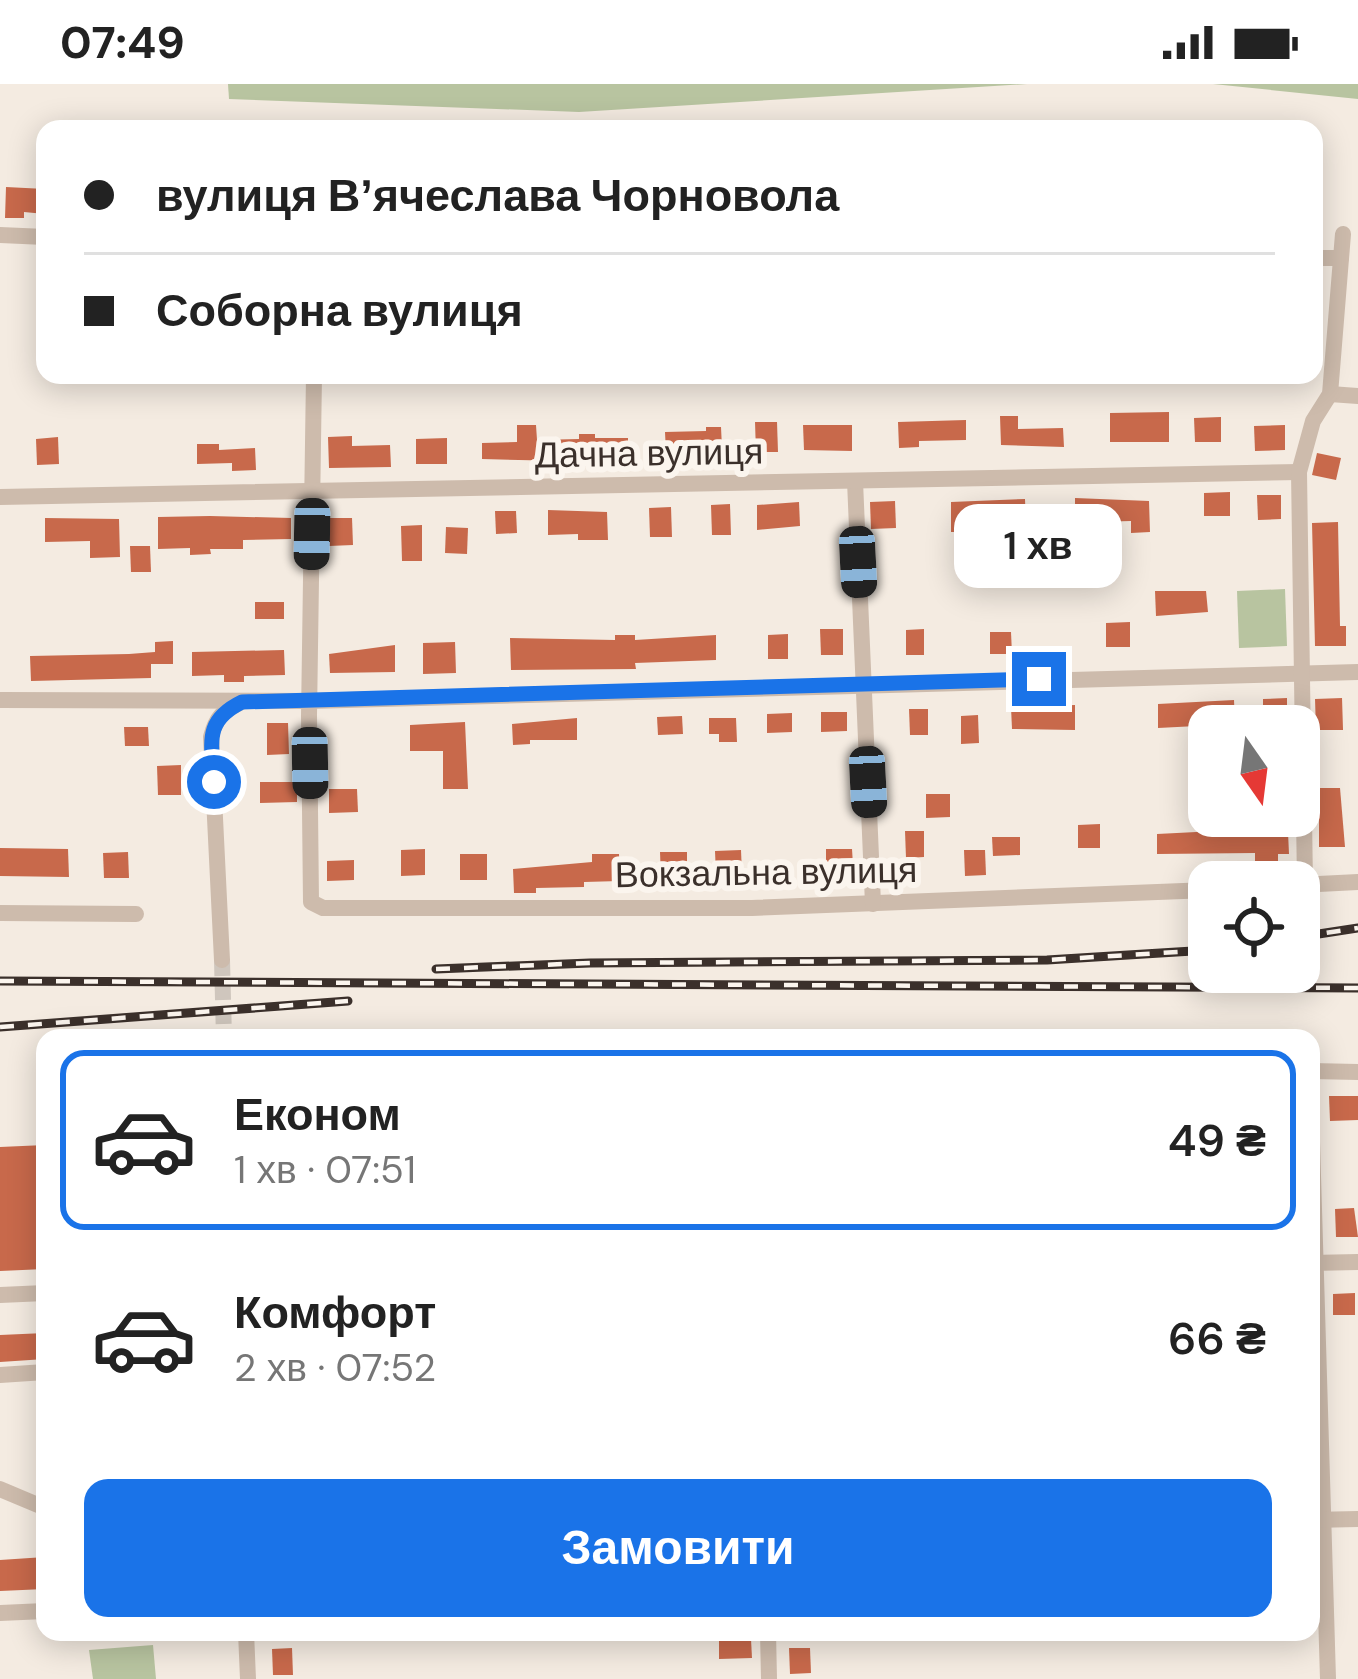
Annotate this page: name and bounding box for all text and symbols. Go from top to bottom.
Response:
text: 07:49 [60,13,185,72]
text: вулиця Вʼячеслава Чорновола [156,166,839,225]
text: Соборна вулиця [156,281,523,340]
street label: Дачна вулиця [534,428,764,478]
car [293,498,331,570]
callout: 1 хв [955,505,1123,589]
text: 1 хв [1004,520,1072,571]
car [838,525,878,599]
route end [1012,652,1066,706]
north arrow [1188,705,1320,837]
map controls [1188,705,1320,993]
car [291,727,329,799]
car [848,745,888,819]
route start [187,755,241,809]
street label: Вокзальна вулиця [614,846,918,898]
button: locate [1188,861,1320,993]
text: Економ [234,1085,401,1144]
icon: car [90,1086,198,1194]
text: 49 ₴ [1168,1111,1266,1170]
text: 1 хв · 07:51 [234,1144,416,1195]
text: Комфорт [234,1283,436,1342]
icon: car [90,1284,198,1392]
text: 66 ₴ [1168,1309,1266,1368]
text: 2 хв · 07:52 [234,1342,436,1393]
button: Замовити [84,1479,1272,1617]

